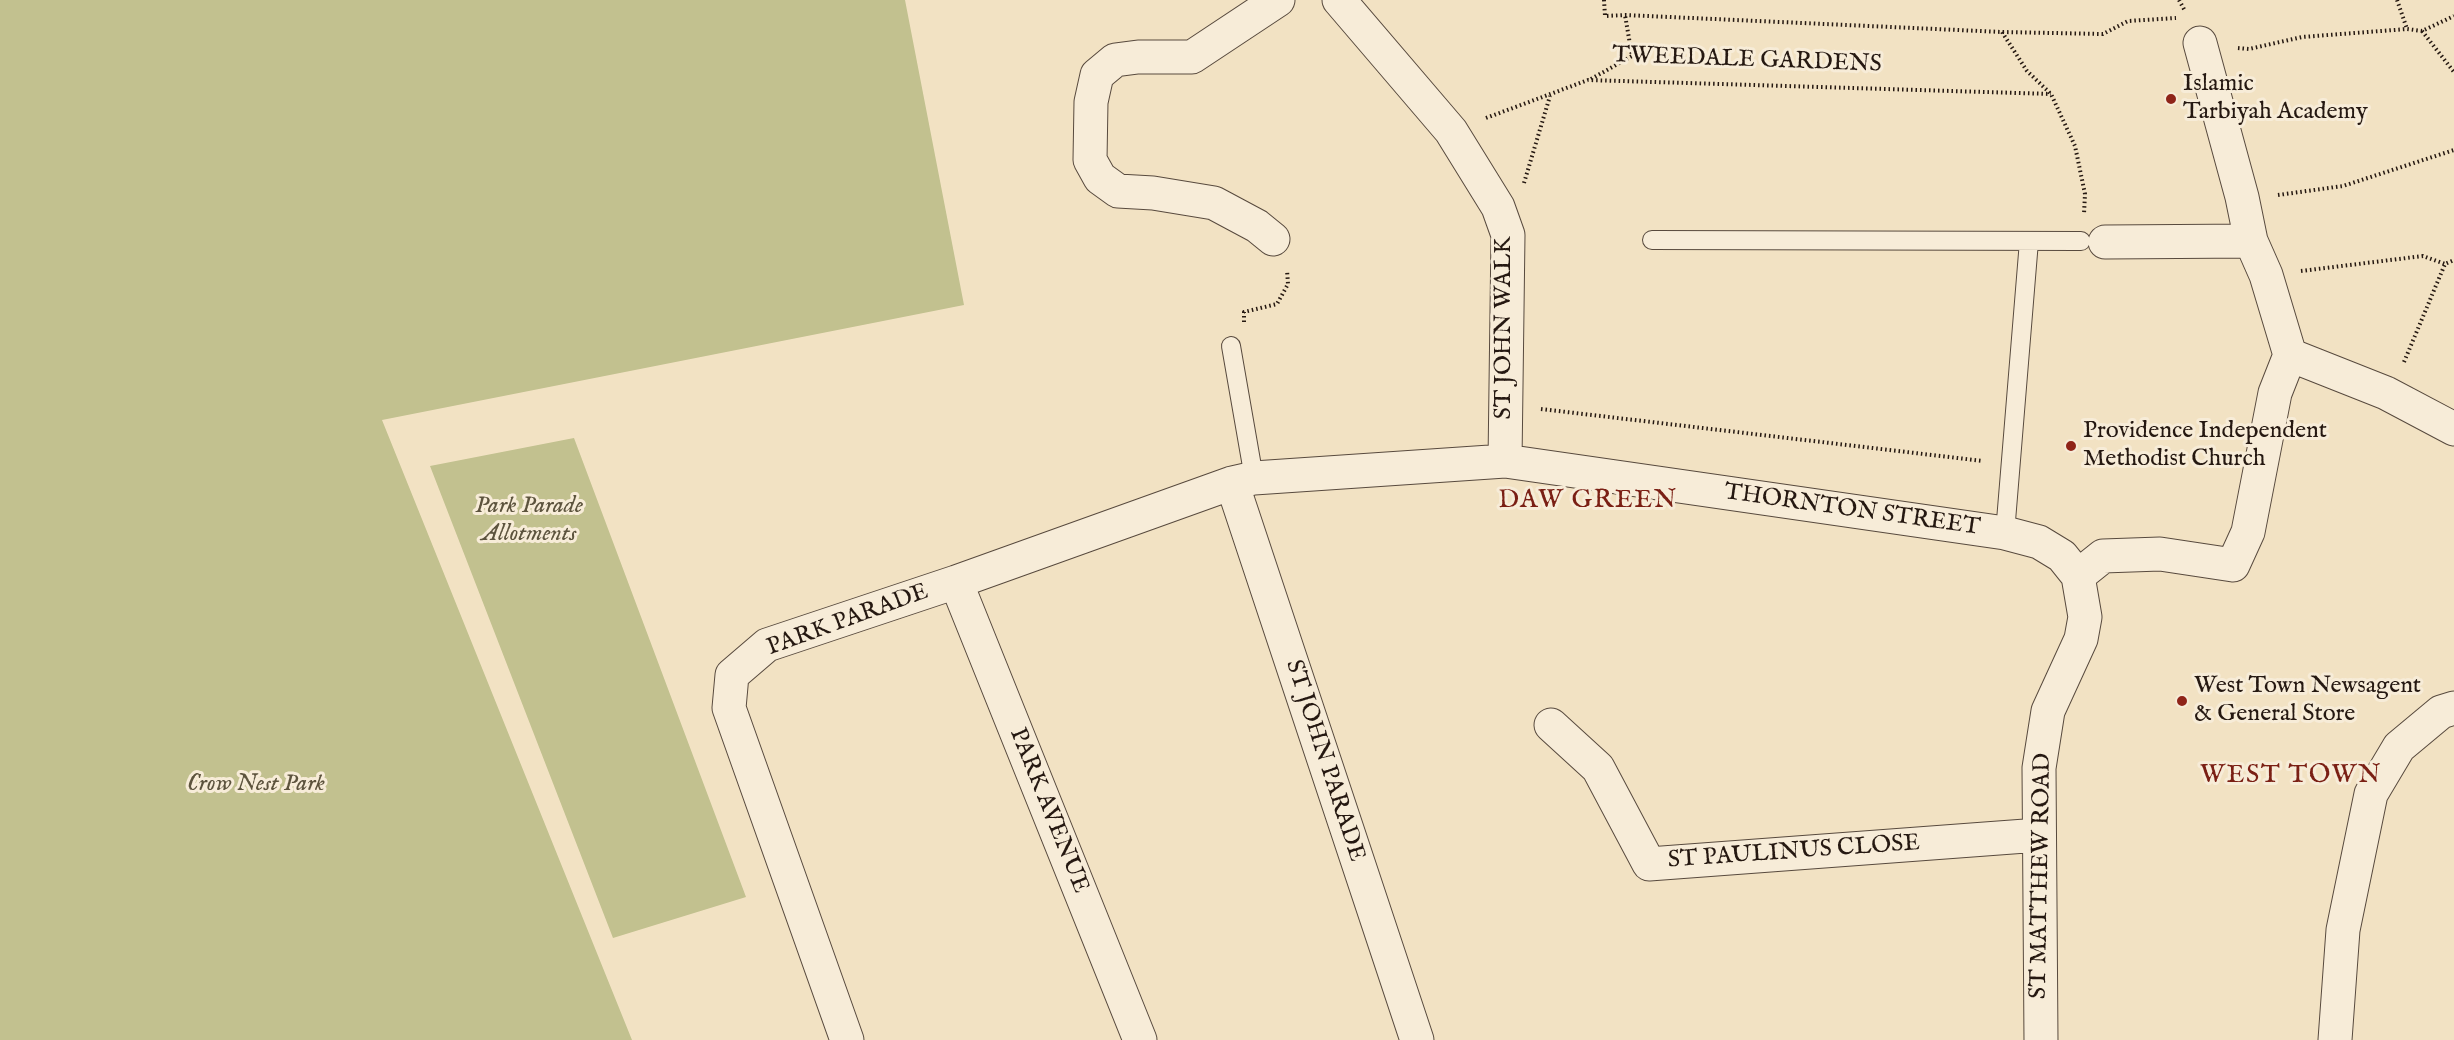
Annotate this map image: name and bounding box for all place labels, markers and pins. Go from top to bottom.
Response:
place label: Islamic Tarbiyah Academy [2183,71,2368,127]
marker: Islamic Tarbiyah Academy [2164,92,2178,106]
place label: Providence Independent Methodist Church [2083,418,2327,474]
marker: Providence Independent Methodist Church [2064,439,2078,453]
place label: West Town Newsagent & General Store [2194,673,2421,729]
marker: West Town Newsagent & General Store [2175,694,2189,708]

